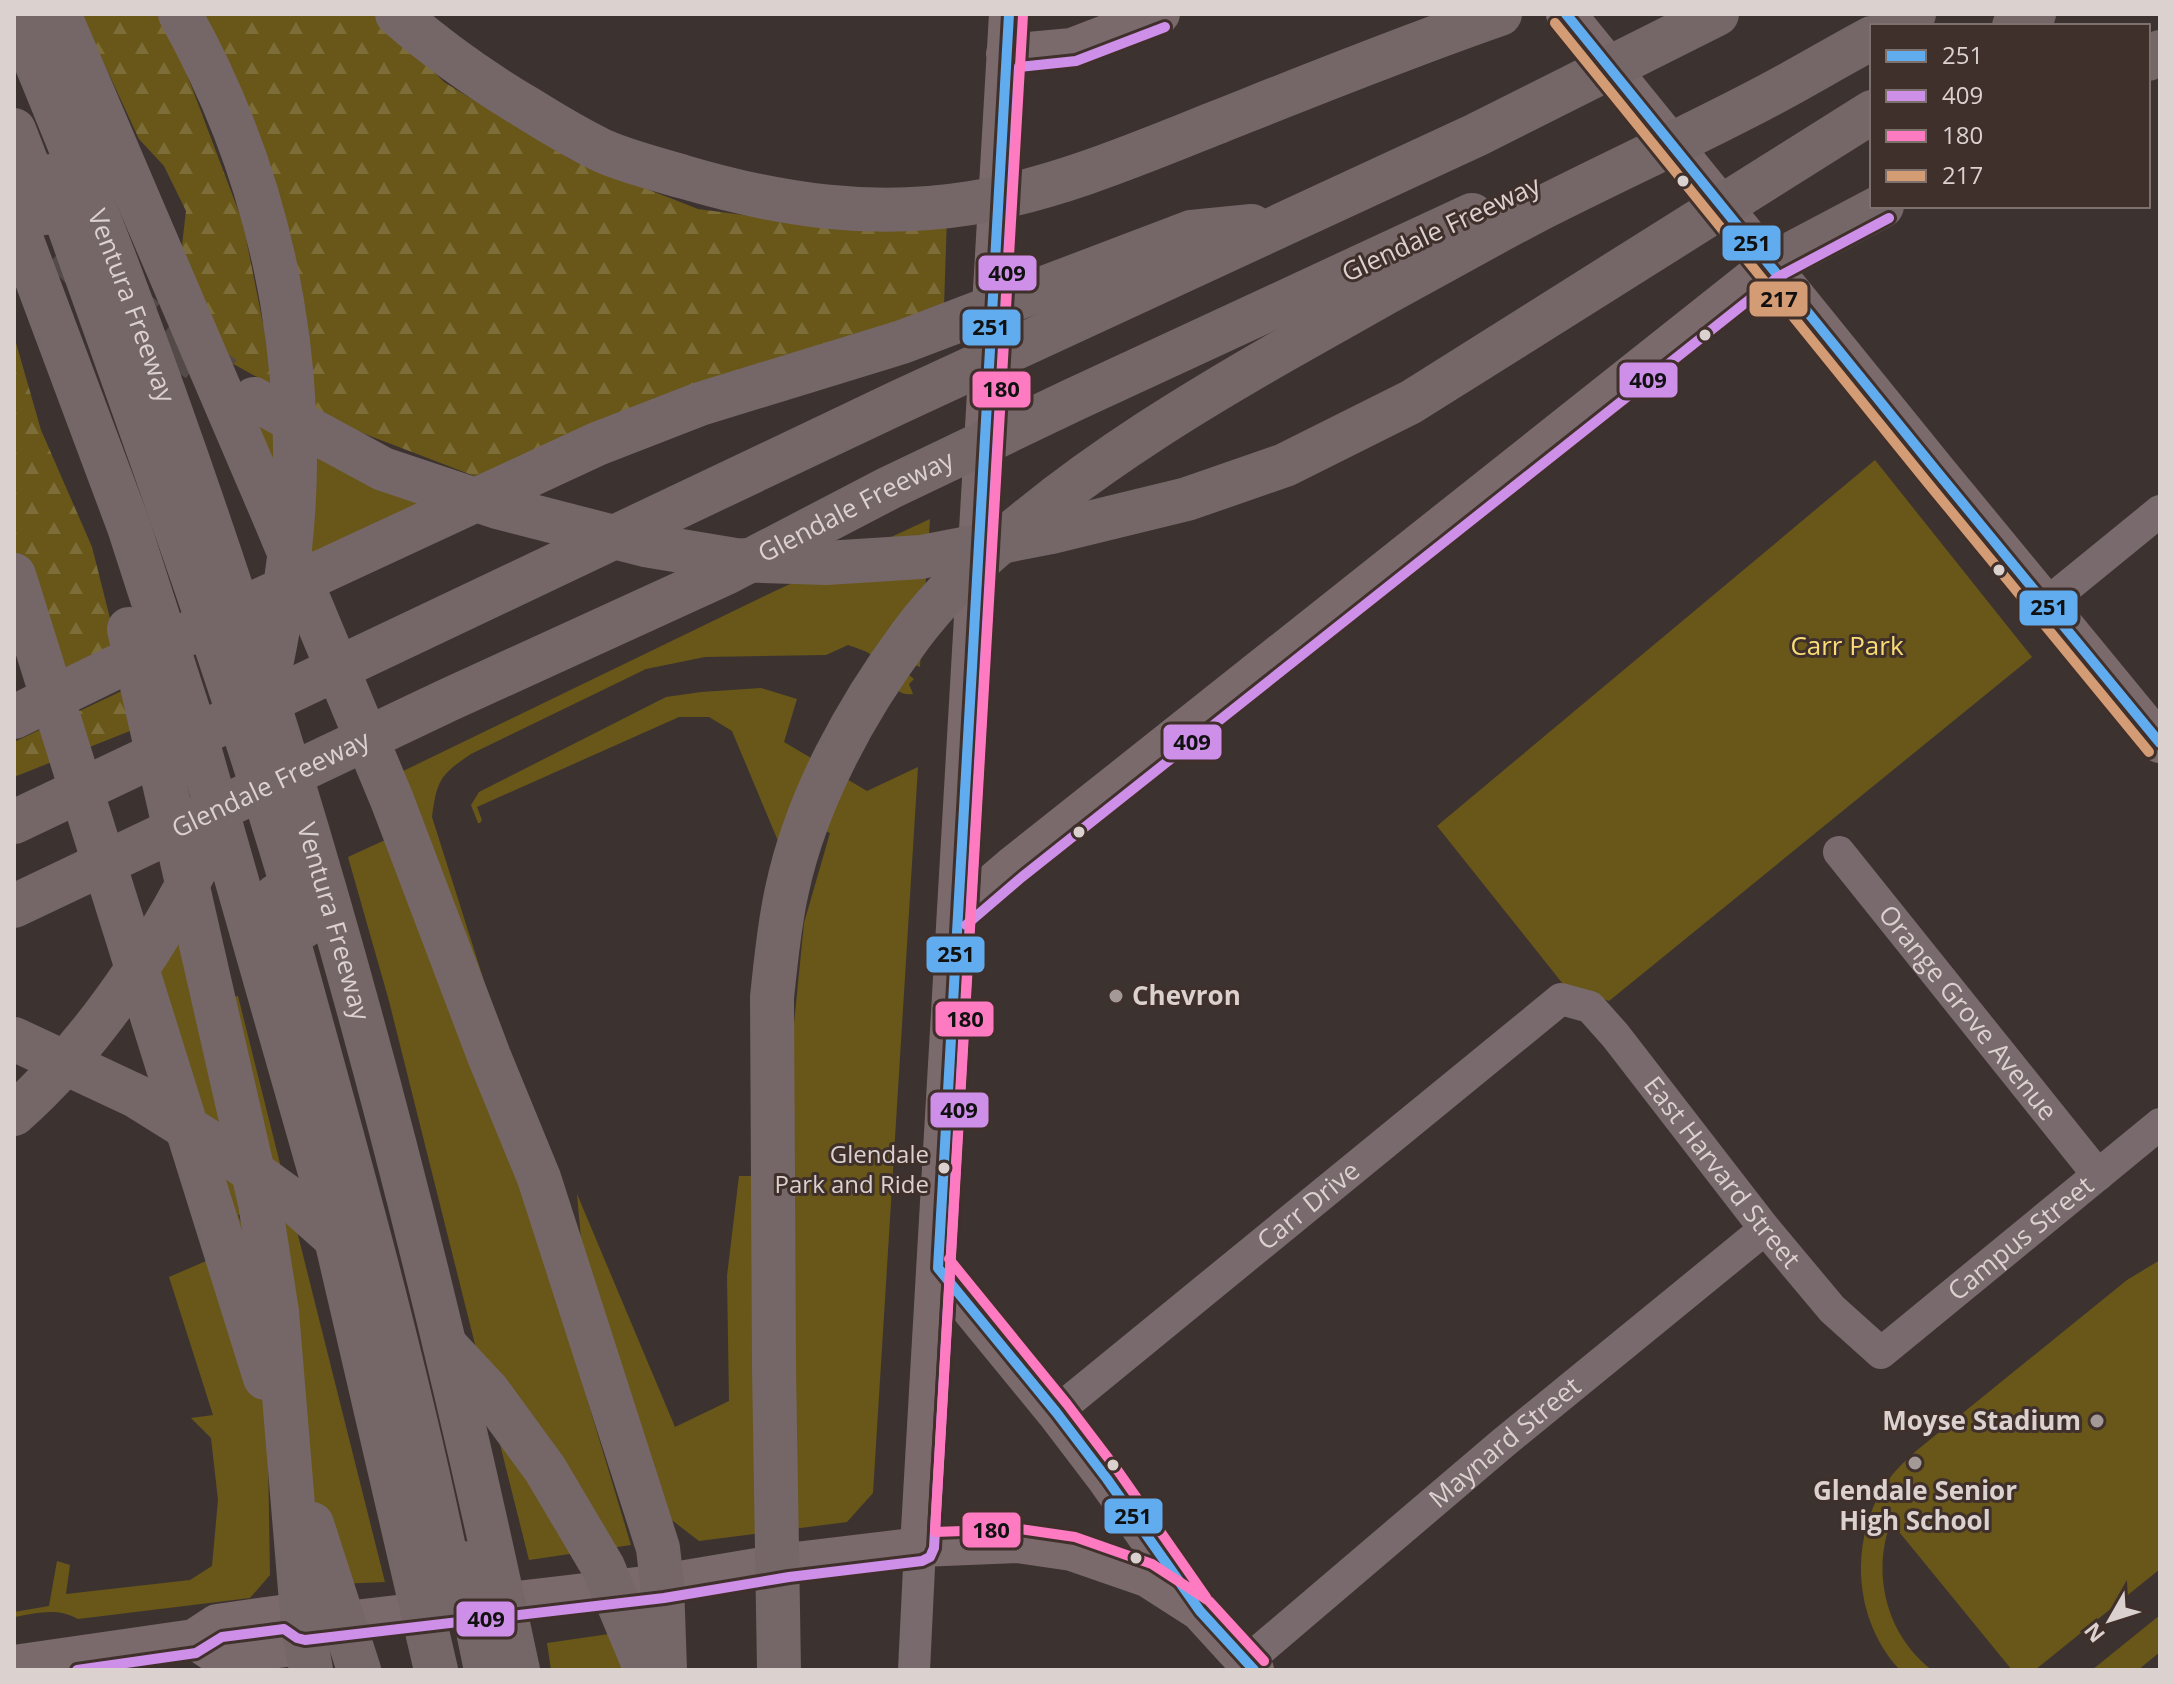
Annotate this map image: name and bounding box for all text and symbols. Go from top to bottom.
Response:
legend [1870,24,2150,208]
text: 251 [1942,38,1983,71]
text: 409 [1942,78,1983,111]
text: 180 [1942,118,1983,151]
text: 217 [1942,158,1983,191]
street label: Glendale Freeway [1335,166,1547,290]
unlabelled marker [1675,173,1691,189]
street label: Ventura Freeway [80,203,185,408]
line badge: 251 [1721,224,1782,262]
text: 251 [1733,227,1771,257]
line badge: 409 [977,254,1038,292]
text: 409 [988,257,1026,287]
line badge: 217 [1748,280,1809,318]
text: 217 [1760,283,1798,313]
line badge: 251 [961,308,1022,347]
text: 251 [972,311,1010,341]
unlabelled marker [1697,327,1713,343]
line badge: 409 [1618,361,1679,399]
text: 409 [1629,364,1667,394]
line badge: 180 [971,370,1032,409]
text: 180 [982,373,1020,403]
street label: Glendale Freeway [751,440,960,570]
unlabelled marker [1991,562,2007,578]
line badge: 251 [2018,589,2079,627]
text: 251 [2030,591,2068,621]
park label: Carr Park [1790,627,1904,663]
street label: Glendale Freeway [165,720,376,846]
line badge: 409 [1162,723,1223,761]
text: 409 [1173,726,1211,756]
street label: Ventura Freeway [289,818,380,1025]
unlabelled marker [1071,824,1087,840]
street label: Orange Grove Avenue [1871,897,2066,1127]
line badge: 251 [925,935,986,974]
text: 251 [937,938,975,968]
place label: Chevron [1132,977,1241,1013]
marker: Chevron [1107,987,1125,1005]
line badge: 180 [934,1000,995,1038]
text: 180 [946,1003,984,1033]
street label: East Harvard Street [1636,1068,1809,1275]
line badge: 409 [929,1091,990,1129]
text: 409 [940,1094,978,1124]
place label: Glendale Park and Ride [775,1137,929,1200]
street label: Carr Drive [1249,1152,1367,1258]
marker: Glendale Park and Ride [936,1160,952,1176]
street label: Campus Street [1939,1167,2100,1308]
street label: Maynard Street [1421,1368,1588,1516]
place label: Moyse Stadium [1882,1402,2081,1438]
marker: Moyse Stadium [2088,1412,2106,1430]
marker: Glendale Senior High School [1906,1454,1924,1472]
unlabelled marker [1105,1457,1121,1473]
place label: Glendale Senior High School [1813,1472,2017,1538]
line badge: 251 [1103,1497,1164,1535]
text: 251 [1114,1500,1152,1530]
line badge: 180 [961,1511,1022,1549]
text: 180 [972,1514,1010,1544]
unlabelled marker [1128,1550,1144,1566]
north arrow [2070,1580,2150,1660]
line badge: 409 [455,1600,516,1638]
text: 409 [467,1603,505,1633]
text: N [2076,1617,2111,1650]

